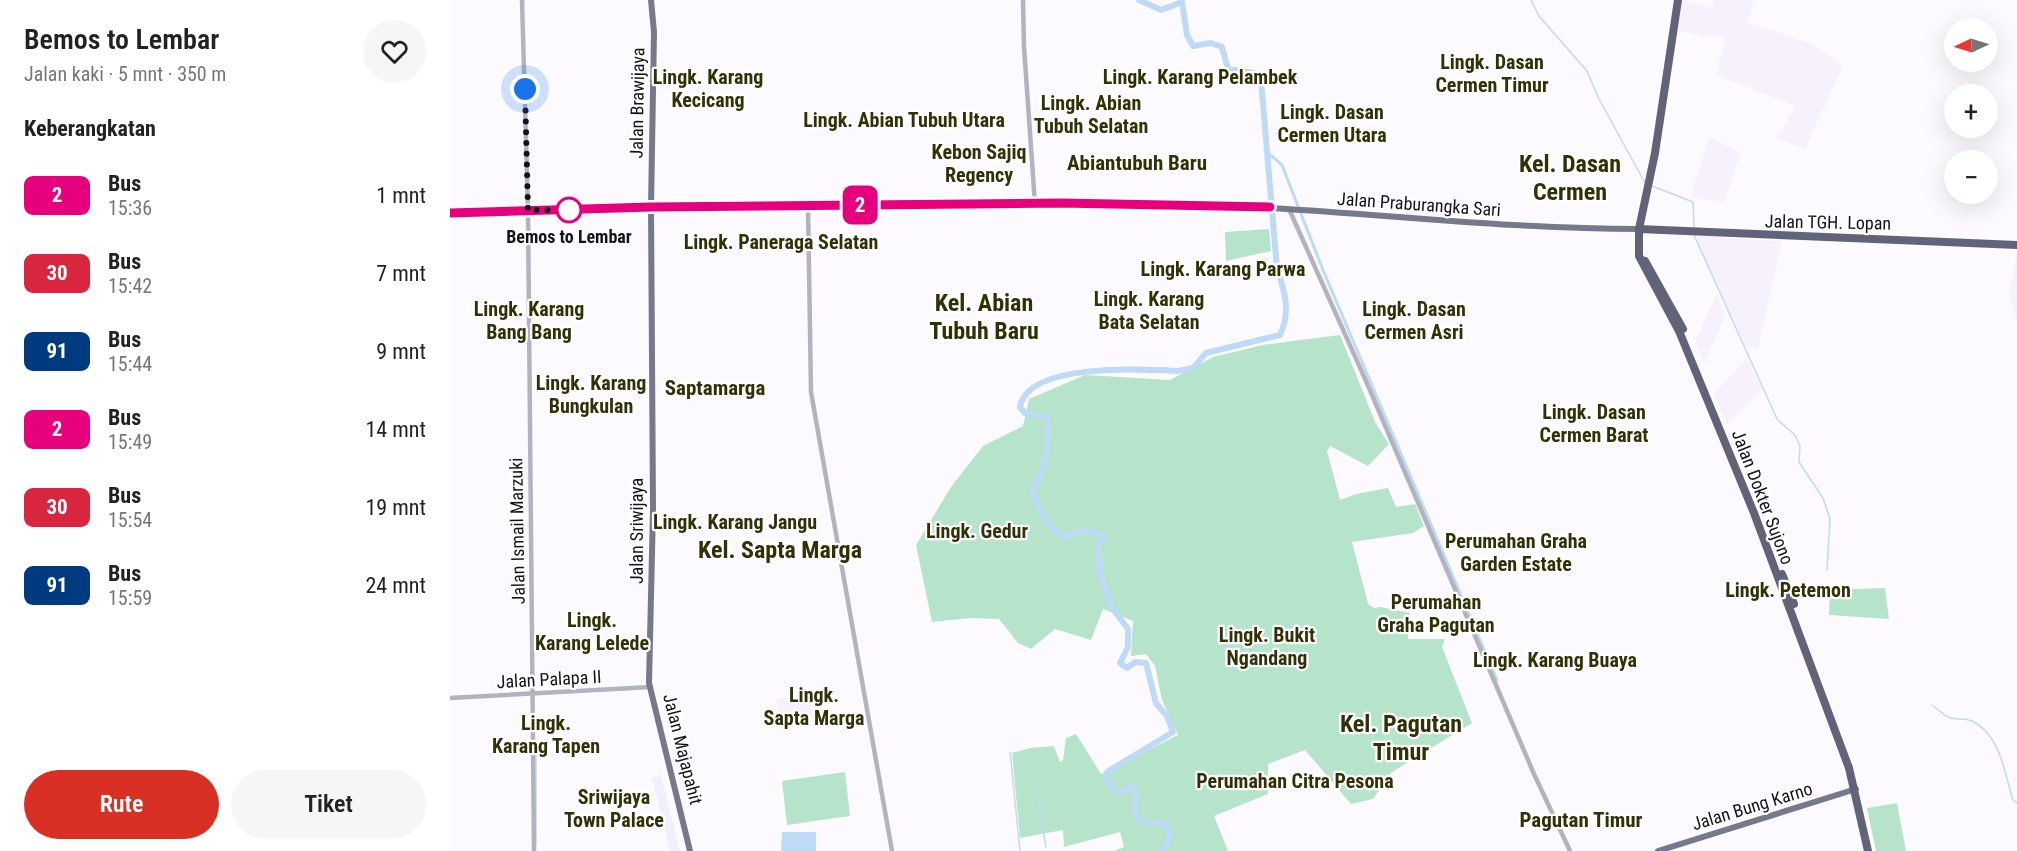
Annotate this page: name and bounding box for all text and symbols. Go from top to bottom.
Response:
north arrow [1944,18,1998,72]
map controls [1944,18,1998,204]
button: heart [363,20,426,83]
text: Bemos to Lembar [24,23,219,56]
street label: Jalan Brawijaya [626,47,648,159]
district label: Lingk. Dasan Cermen Timur [1435,50,1549,97]
text: Jalan kaki · 5 mnt · 350 m [24,62,226,86]
district label: Lingk. Karang Kecicang [653,65,763,112]
district label: Lingk. Karang Pelambek [1103,65,1298,89]
your location [510,74,540,104]
button: + [1944,84,1998,138]
district label: Lingk. Abian Tubuh Selatan [1034,91,1148,138]
district label: Lingk. Dasan Cermen Utara [1277,100,1387,147]
district label: Lingk. Abian Tubuh Utara [803,108,1005,132]
text: Keberangkatan [24,116,156,141]
district label: Kebon Sajiq Regency [932,140,1026,187]
district label: Kel. Dasan Cermen [1519,150,1621,206]
button: − [1944,150,1998,204]
district label: Abiantubuh Baru [1067,151,1207,175]
text: Bus [108,171,141,196]
text: 2 [52,183,62,207]
text: 1 mnt [376,183,426,208]
line badge: 2 [840,186,880,224]
street label: Jalan Praburangka Sari [1336,188,1502,220]
text: 2 [855,193,865,217]
text: 15:36 [108,196,152,220]
marker: Bemos to Lembar [556,197,582,223]
street label: Jalan TGH. Lopan [1765,210,1891,234]
place label: Bemos to Lembar [506,226,632,247]
district label: Lingk. Paneraga Selatan [684,230,878,254]
text: Bus [108,249,141,274]
district label: Lingk. Karang Parwa [1141,257,1305,281]
text: 30 [46,261,68,285]
text: 7 mnt [376,261,426,286]
text: 15:42 [108,274,152,298]
district label: Lingk. Karang Bata Selatan [1094,287,1204,334]
district label: Kel. Abian Tubuh Baru [929,289,1039,345]
district label: Lingk. Karang Bang Bang [474,297,584,344]
district label: Lingk. Dasan Cermen Asri [1362,297,1466,344]
text: Bus [108,327,141,352]
text: 91 [46,339,68,363]
text: 9 mnt [376,339,426,364]
text: 15:44 [108,352,152,376]
district label: Lingk. Karang Bungkulan [536,371,646,418]
district label: Saptamarga [665,376,765,400]
district label: Lingk. Dasan Cermen Barat [1540,400,1648,447]
text: Bus [108,405,141,430]
text: 2 [52,417,62,441]
text: 14 mnt [366,417,426,442]
street label: Jalan Dokter Sujono [1728,427,1798,567]
text: 15:49 [108,430,152,454]
street label: Jalan Ismail Marzuki [505,457,529,605]
street label: Jalan Sriwijaya [626,478,647,584]
text: Bus [108,483,141,508]
text: 30 [46,495,68,519]
text: 19 mnt [366,495,426,520]
text: 15:54 [108,508,152,532]
district label: Lingk. Karang Jangu [653,510,817,534]
district label: Lingk. Gedur [926,519,1028,543]
district label: Perumahan Graha Garden Estate [1445,529,1587,576]
district label: Kel. Sapta Marga [698,536,862,564]
text: Bus [108,561,141,586]
text: 91 [46,573,68,597]
text: 24 mnt [366,573,426,598]
district label: Lingk. Petemon [1725,578,1851,602]
text: 15:59 [108,586,152,610]
district label: Perumahan Graha Pagutan [1377,590,1495,637]
district label: Lingk. Karang Lelede [535,608,649,655]
district label: Lingk. Bukit Ngandang [1219,623,1315,670]
district label: Lingk. Karang Buaya [1473,648,1637,672]
street label: Jalan Palapa II [496,666,602,692]
district label: Lingk. Sapta Marga [764,683,864,730]
street label: Jalan Majapahit [659,691,707,807]
district label: Kel. Pagutan Timur [1340,710,1462,766]
district label: Lingk. Karang Tapen [492,711,600,758]
district label: Perumahan Citra Pesona [1196,769,1394,793]
button: Rute [24,770,219,839]
button: Tiket [231,770,426,839]
street label: Jalan Bung Karno [1689,778,1815,834]
district label: Sriwijaya Town Palace [564,785,664,832]
district label: Pagutan Timur [1519,808,1643,832]

